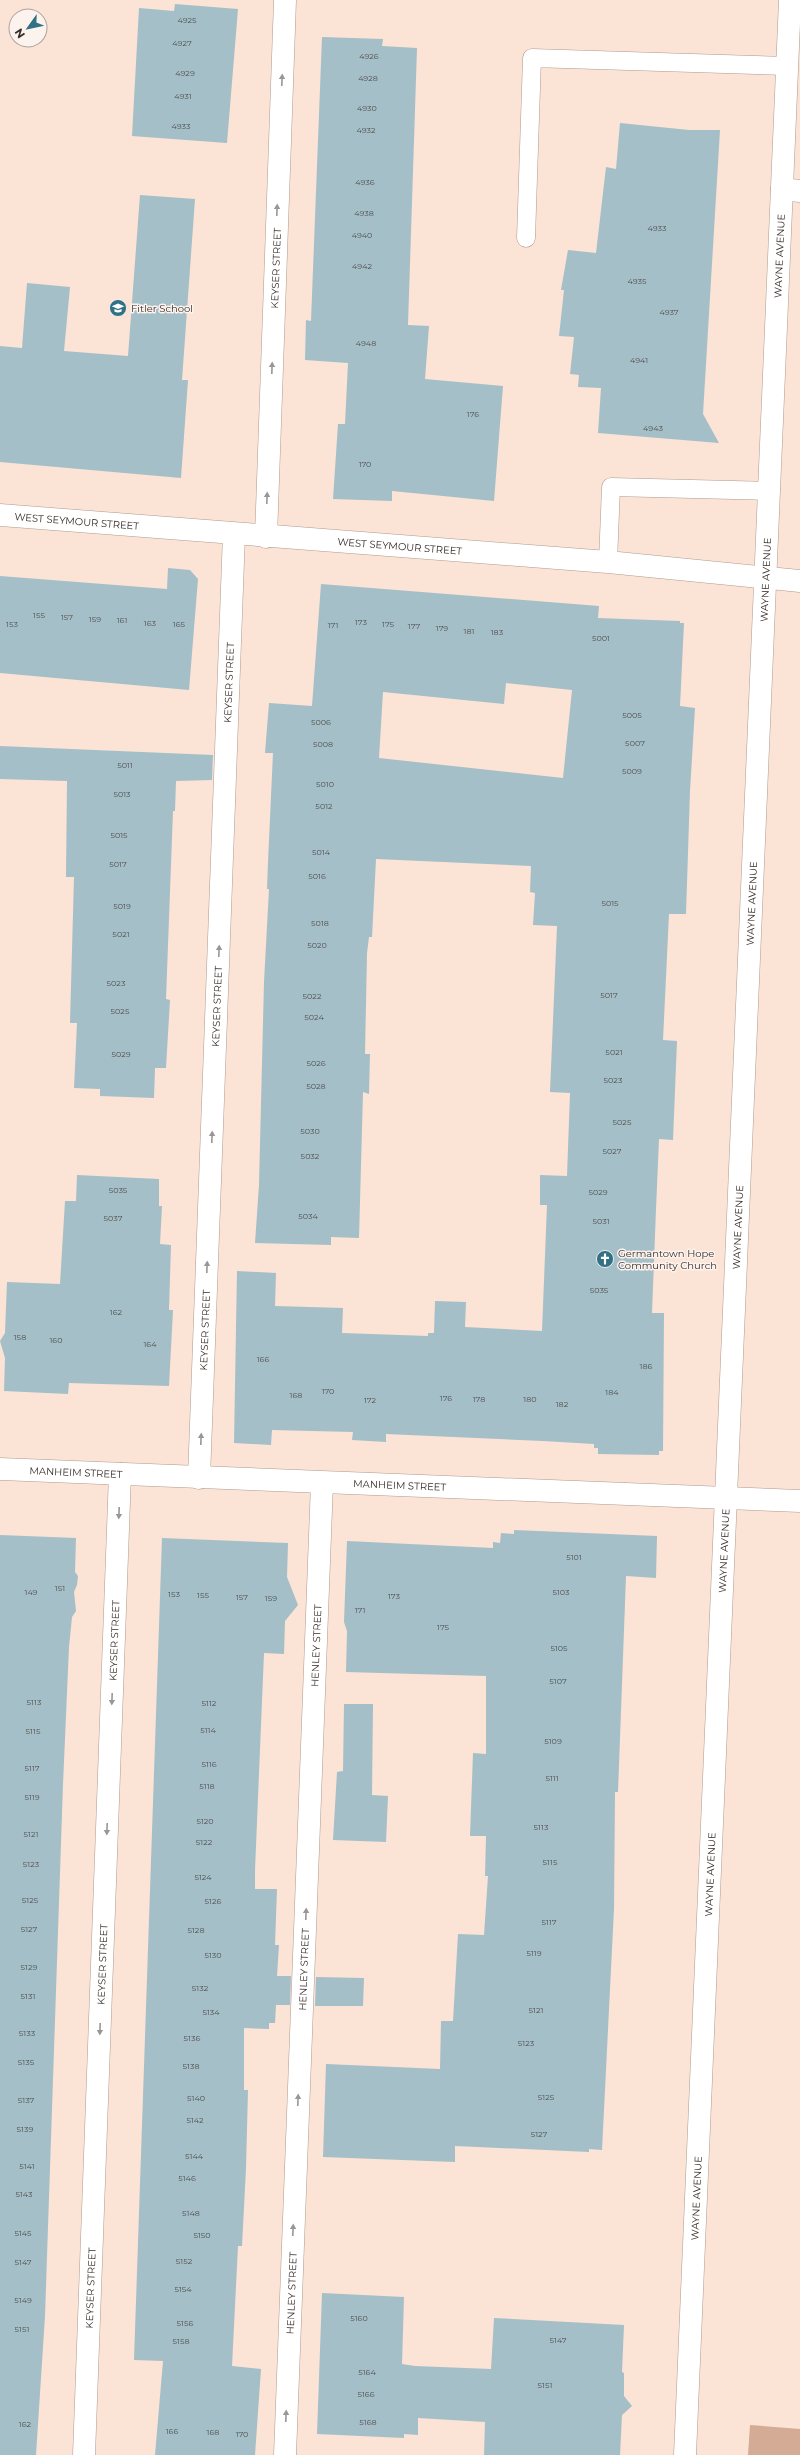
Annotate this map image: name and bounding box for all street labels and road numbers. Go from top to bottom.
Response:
street label: WAYNE AVENUE [771,213,787,298]
street label: KEYSER STREET [268,227,283,309]
street label: WEST SEYMOUR STREET [14,510,140,532]
street label: WEST SEYMOUR STREET [337,535,463,557]
street label: WAYNE AVENUE [757,537,774,622]
street label: KEYSER STREET [220,642,236,723]
street label: WAYNE AVENUE [743,861,760,946]
street label: KEYSER STREET [208,965,224,1047]
street label: WAYNE AVENUE [729,1184,746,1269]
street label: KEYSER STREET [196,1289,212,1371]
street label: MANHEIM STREET [29,1464,123,1480]
street label: MANHEIM STREET [353,1477,447,1493]
street label: WAYNE AVENUE [715,1508,732,1593]
street label: KEYSER STREET [106,1600,122,1681]
street label: HENLEY STREET [308,1604,324,1687]
street label: WAYNE AVENUE [702,1832,718,1917]
street label: KEYSER STREET [94,1923,110,2005]
street label: HENLEY STREET [295,1928,312,2011]
street label: WAYNE AVENUE [688,2156,704,2241]
street label: KEYSER STREET [82,2247,98,2329]
street label: HENLEY STREET [283,2251,299,2335]

